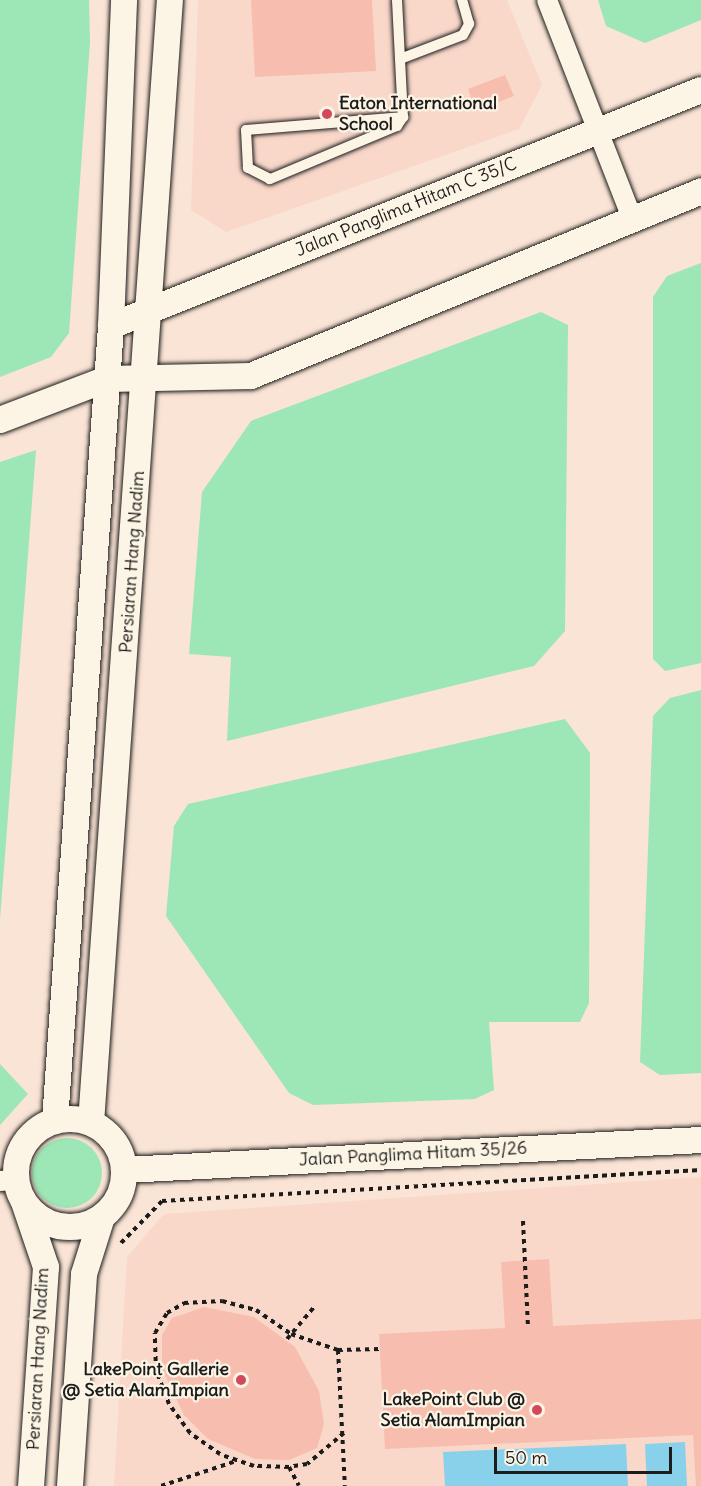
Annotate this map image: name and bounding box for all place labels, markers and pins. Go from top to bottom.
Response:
place label: Eaton International School [339,93,497,136]
marker: Eaton International School [320,107,334,121]
place label: LakePoint Gallerie @ Setia AlamImpian [62,1359,229,1402]
marker: LakePoint Gallerie @ Setia AlamImpian [234,1373,248,1387]
place label: LakePoint Club @ Setia AlamImpian [380,1389,525,1432]
marker: LakePoint Club @ Setia AlamImpian [530,1403,544,1417]

